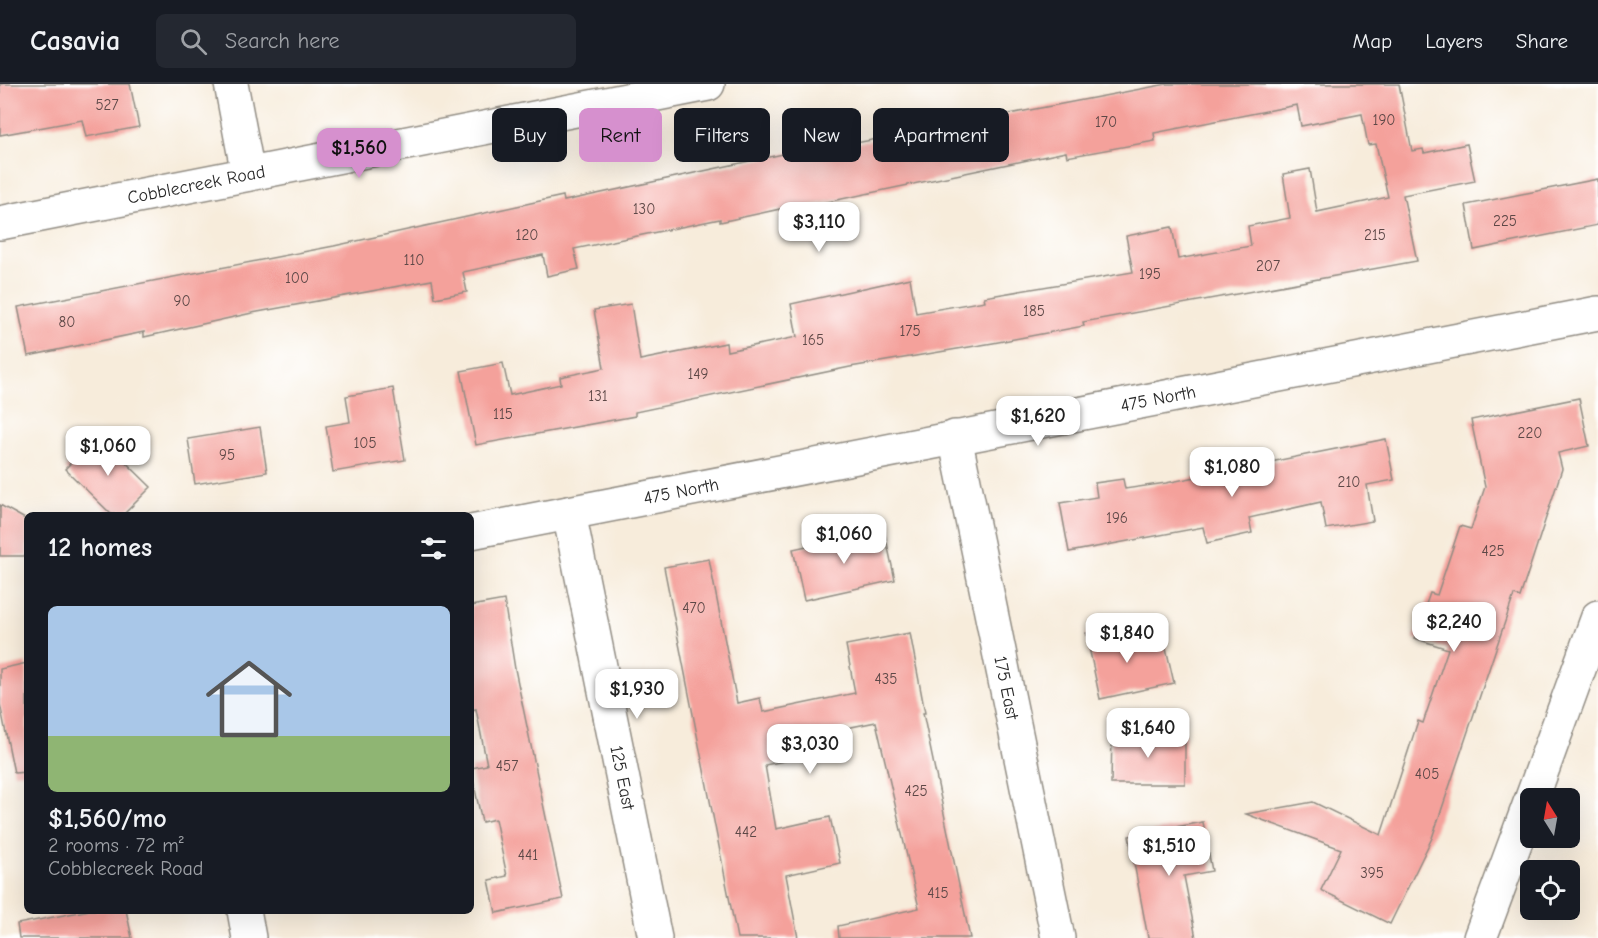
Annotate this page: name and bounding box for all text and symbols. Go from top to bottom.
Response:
search box [156,14,576,68]
text: Casavia [30,25,120,57]
icon: search [177,25,210,58]
text: Search here [225,28,340,54]
text: Map [1353,29,1392,53]
text: Layers [1425,29,1483,53]
text: Share [1516,29,1568,53]
house number: 527 [95,96,119,114]
chip: Buy [492,108,567,162]
chip: Rent [579,108,662,162]
chip: Filters [674,108,770,162]
chip: New [782,108,861,162]
chip: Apartment [873,108,1009,162]
house number: 190 [1372,111,1396,129]
house number: 170 [1095,113,1117,131]
pin: $1,560 [310,128,408,179]
text: $1,560 [331,136,387,159]
street label: Cobblecreek Road [126,161,267,209]
house number: 130 [633,200,655,218]
pin: $3,110 [770,202,868,253]
text: $3,110 [793,210,845,233]
house number: 225 [1493,212,1517,230]
house number: 120 [516,226,538,244]
house number: 215 [1364,226,1386,244]
house number: 110 [403,251,425,269]
house number: 207 [1256,257,1280,275]
house number: 195 [1139,265,1161,283]
house number: 100 [285,269,309,287]
house number: 90 [173,292,191,310]
house number: 185 [1023,302,1045,320]
house number: 80 [59,313,75,331]
house number: 175 [899,322,921,340]
house number: 165 [802,331,824,349]
house number: 149 [687,365,709,383]
street label: 475 North [1119,381,1198,417]
house number: 131 [588,387,608,405]
pin: $1,620 [989,396,1087,447]
text: $1,620 [1010,404,1066,427]
house number: 115 [493,405,513,423]
house number: 220 [1518,424,1542,442]
pin: $1,060 [59,426,157,477]
text: $1,060 [79,434,137,457]
house number: 105 [353,434,377,452]
house number: 95 [219,446,235,464]
pin: $1,080 [1183,447,1281,498]
text: $1,080 [1204,455,1260,478]
house number: 210 [1338,473,1360,491]
street label: 475 North [642,474,721,509]
house number: 196 [1106,509,1128,527]
pin: $1,060 [795,514,893,565]
text: $1,060 [815,522,873,545]
icon: filters [417,532,450,565]
text: 12 homes [48,533,152,563]
house number: 425 [1481,542,1505,560]
house number: 470 [682,599,706,617]
pin: $2,240 [1405,602,1503,653]
text: $2,240 [1426,610,1482,633]
pin: $1,840 [1078,613,1176,664]
text: $1,840 [1100,621,1154,644]
icon: home [195,645,303,753]
street label: 175 East [989,654,1023,722]
pin: $1,930 [588,669,686,720]
house number: 435 [875,670,897,688]
text: $1,930 [609,677,665,700]
pin: $1,640 [1099,708,1197,759]
text: $1,640 [1121,716,1176,739]
pin: $3,030 [761,724,859,775]
text: $3,030 [781,732,839,755]
street label: 125 East [605,744,639,813]
house number: 457 [496,757,518,775]
house number: 405 [1415,765,1439,783]
house number: 425 [904,782,928,800]
north arrow [1520,788,1580,848]
map controls [1520,788,1580,920]
text: $1,560/mo [48,804,167,834]
house number: 442 [735,823,757,841]
pin: $1,510 [1120,826,1218,877]
text: 2 rooms · 72 m² [48,834,184,857]
text: $1,510 [1142,834,1196,857]
house number: 441 [518,846,538,864]
text: Cobblecreek Road [48,857,203,880]
button: locate [1520,860,1580,920]
house number: 395 [1360,864,1384,882]
house number: 415 [927,884,949,902]

